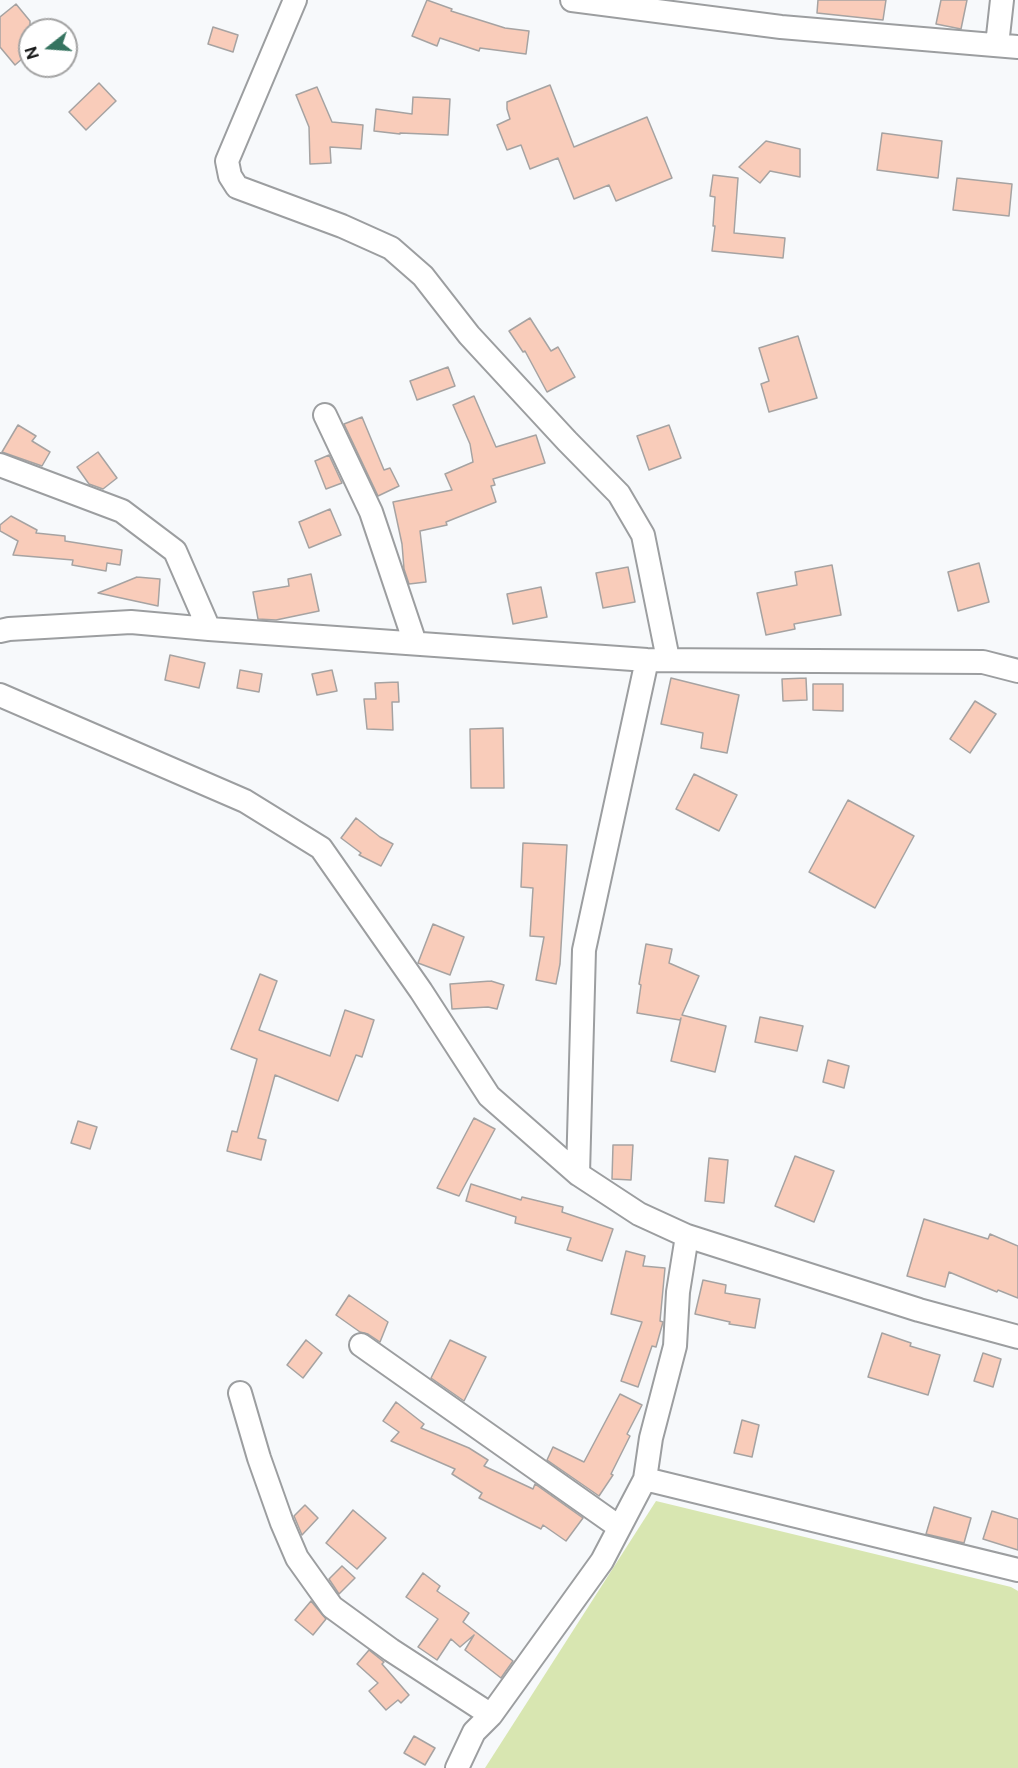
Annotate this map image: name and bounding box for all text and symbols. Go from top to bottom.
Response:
north arrow [18,18,78,78]
text: N [21,44,43,62]

